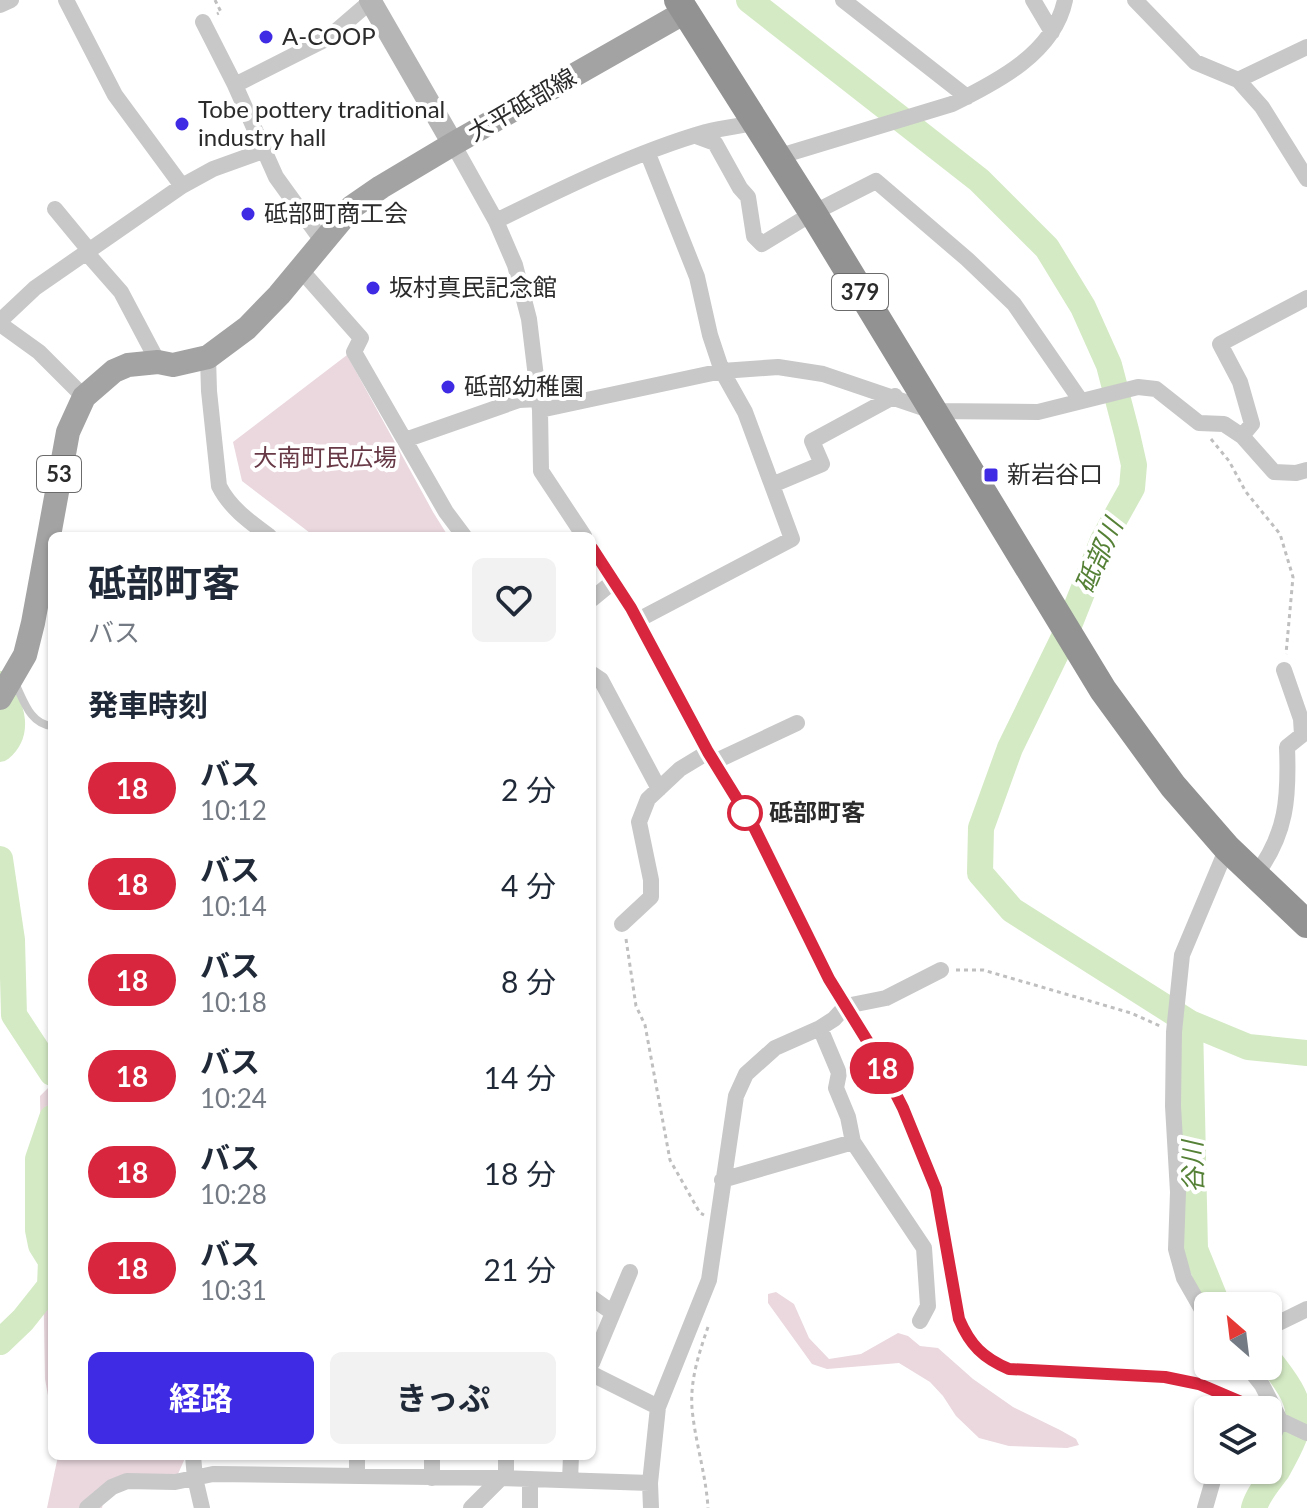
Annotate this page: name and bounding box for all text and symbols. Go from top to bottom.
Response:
place label: A-COOP [282,21,376,50]
marker: A-COOP [257,28,275,46]
street label: 大平砥部線 [462,61,580,146]
place label: Tobe pottery traditional industry hall [198,94,445,151]
marker: Tobe pottery traditional industry hall [173,115,191,133]
place label: 砥部町商工会 [264,198,408,227]
marker: 砥部町商工会 [239,205,257,223]
place label: 坂村真民記念館 [389,272,557,301]
road number: 379 [832,274,888,310]
marker: 坂村真民記念館 [364,279,382,297]
place label: 砥部幼稚園 [464,371,584,400]
marker: 砥部幼稚園 [439,378,457,396]
park label: 大南町民広場 [253,442,397,471]
road number: 53 [37,456,81,492]
place label: 新岩谷口 [1007,459,1103,488]
marker: 新岩谷口 [982,466,1000,484]
water label: 砥部川 [1068,511,1130,598]
button: heart [472,558,556,642]
text: 砥部町客 [88,559,240,605]
text: バス [88,616,140,648]
text: 発車時刻 [88,686,208,722]
text: バス [200,755,260,791]
text: 18 [116,771,148,805]
text: 2 分 [501,771,556,807]
text: 10:12 [200,794,267,826]
marker: 砥部町客 [728,796,762,830]
place label: 砥部町客 [769,797,865,826]
text: バス [200,851,260,887]
text: 18 [116,867,148,901]
text: 4 分 [501,867,556,903]
text: 10:14 [200,890,267,922]
text: バス [200,947,260,983]
text: 18 [116,963,148,997]
text: 8 分 [501,963,556,999]
text: 10:18 [200,986,267,1018]
line badge: 18 [846,1042,918,1094]
text: バス [200,1043,260,1079]
text: 18 [866,1051,898,1085]
text: 18 [116,1059,148,1093]
text: 14 分 [484,1059,556,1095]
text: 10:24 [200,1082,267,1114]
water label: 谷川 [1175,1138,1208,1193]
text: バス [200,1139,260,1175]
text: 18 [116,1155,148,1189]
text: 18 分 [484,1155,556,1191]
text: 10:28 [200,1178,267,1210]
text: バス [200,1235,260,1271]
text: 18 [116,1251,148,1285]
text: 21 分 [484,1251,556,1287]
text: 10:31 [200,1274,267,1306]
north arrow [1194,1292,1282,1380]
map controls [1194,1292,1282,1484]
button: 経路 [88,1352,314,1444]
button: きっぷ [330,1352,556,1444]
button: layers [1194,1396,1282,1484]

